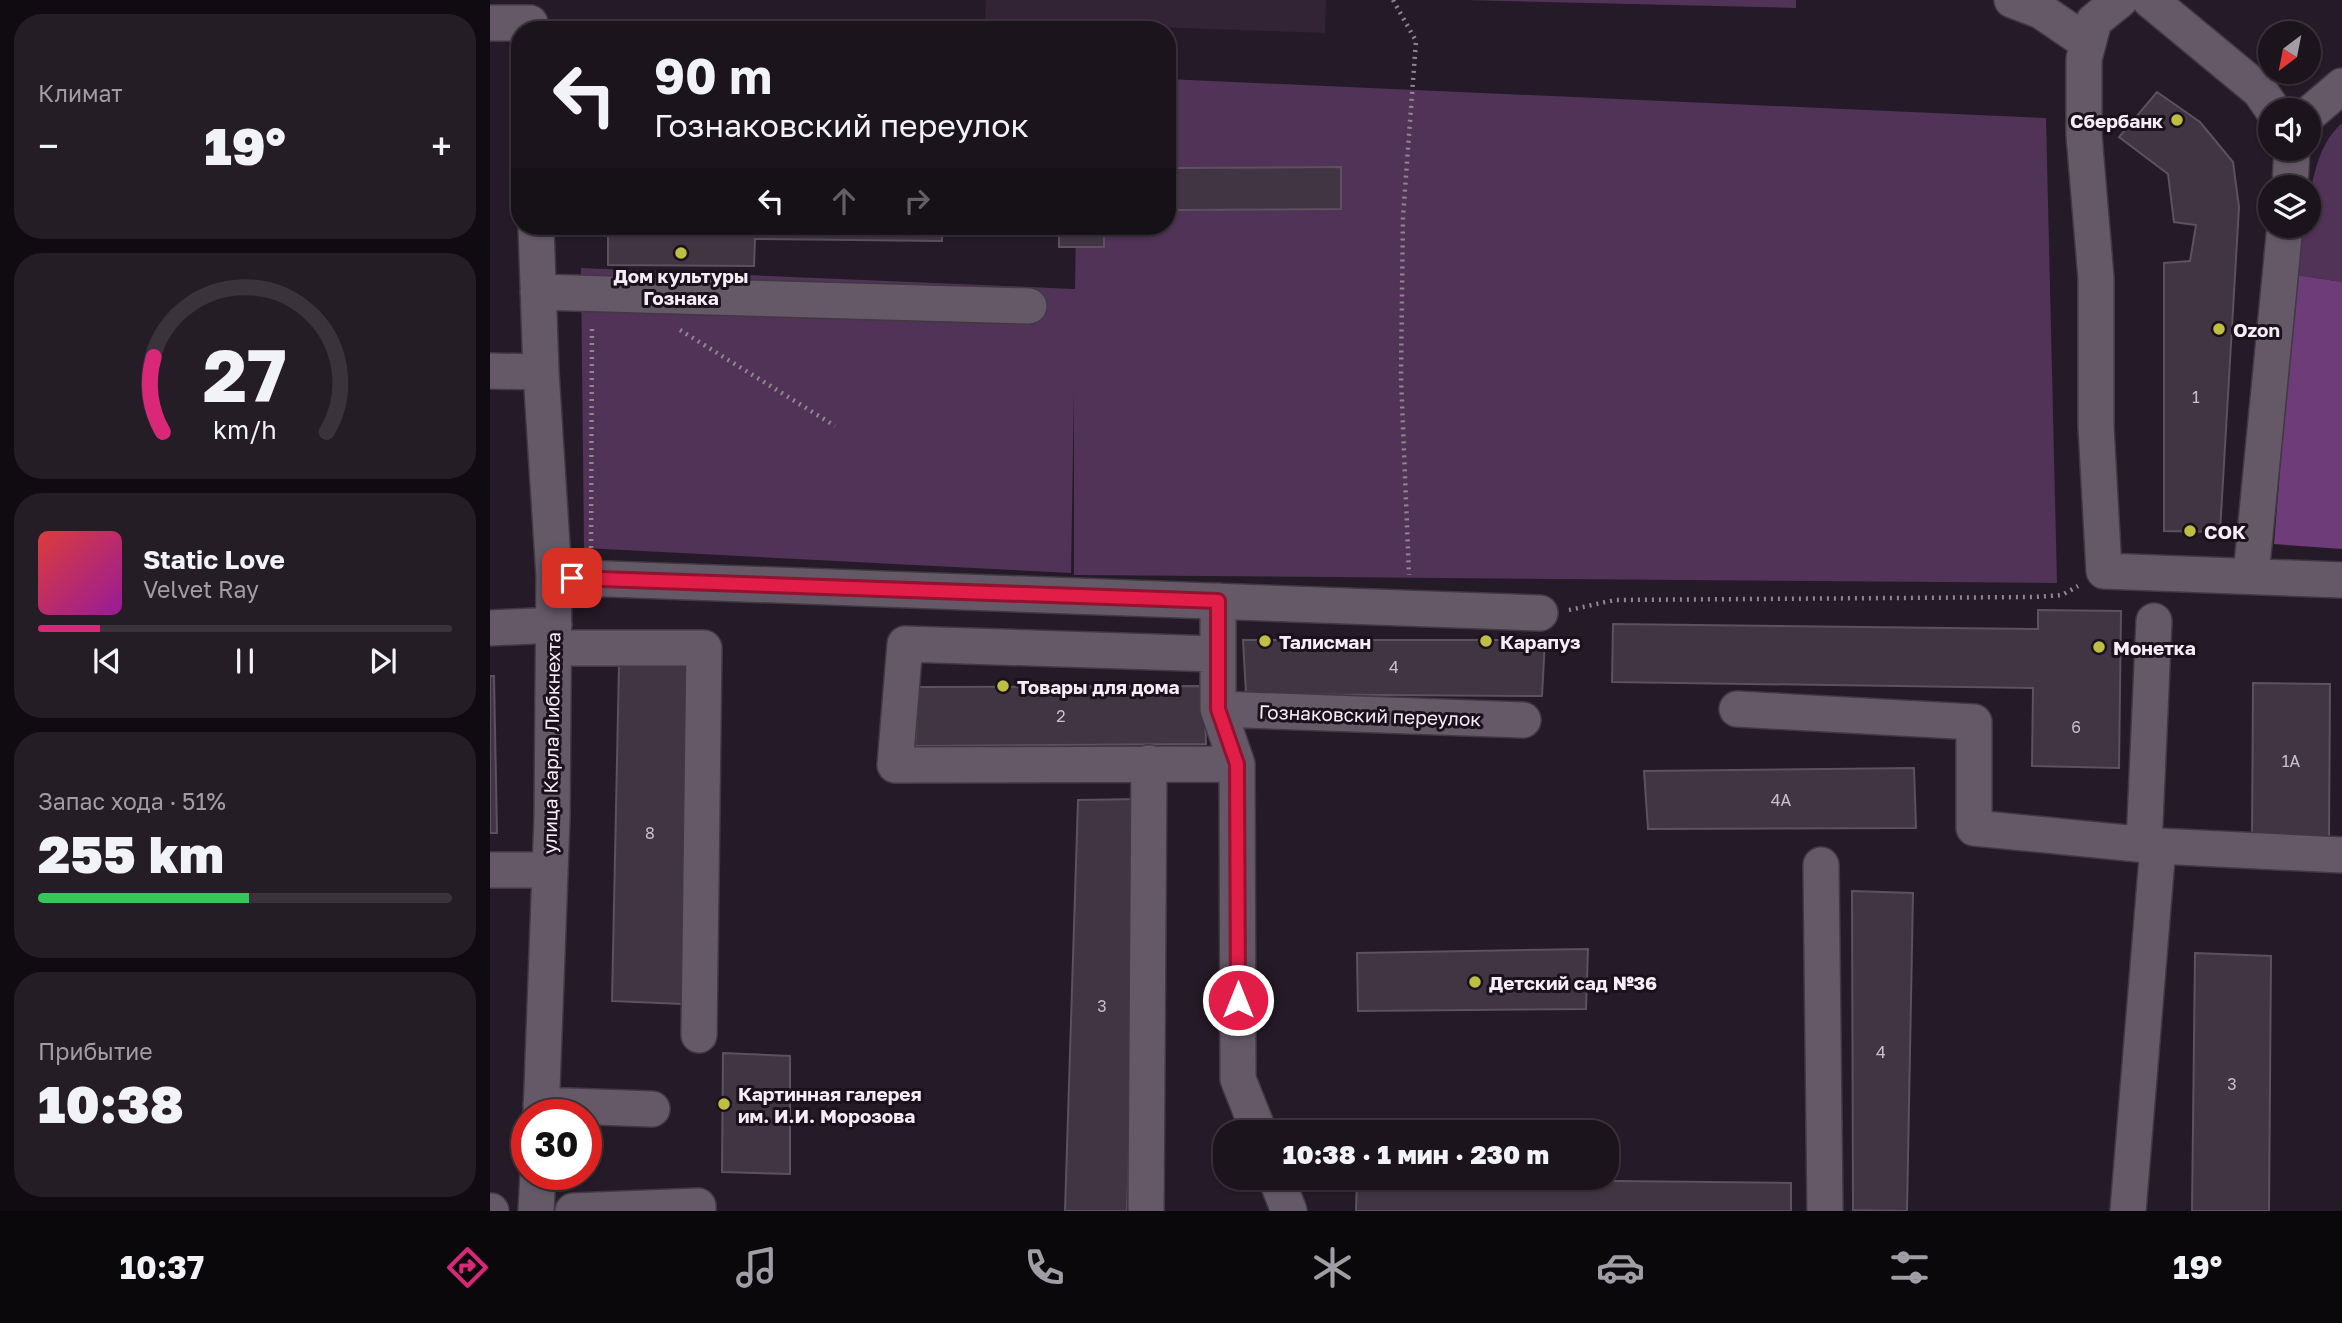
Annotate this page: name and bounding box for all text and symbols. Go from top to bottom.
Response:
north arrow [2258,21,2320,84]
map controls [2258,21,2321,238]
text: 90 m [654,46,772,105]
icon: left [539,49,630,140]
text: Климат [38,79,123,107]
button: sound [2258,98,2321,161]
text: Гознаковский переулок [654,106,1029,144]
place label: Сбербанк [2070,109,2163,132]
marker: Сбербанк [2169,112,2185,128]
text: 19° [204,114,286,176]
text: − [38,123,59,168]
text: + [431,123,452,168]
button: layers [2258,175,2321,238]
icon: left [752,182,790,220]
icon: ahead [825,182,863,220]
icon: right [898,182,936,220]
marker: Дом культуры Гознака [673,245,689,261]
place label: Дом культуры Гознака [613,264,749,309]
place label: Ozon [2233,318,2280,341]
marker: Ozon [2211,321,2227,337]
text: 27 [203,332,287,419]
house number: 1 [2192,387,2200,407]
text: km/h [213,414,277,445]
place label: СОК [2204,520,2246,543]
marker: СОК [2182,523,2198,539]
text: Static Love [143,544,285,575]
pin [542,548,602,608]
icon: arrive [553,559,591,597]
text: Velvet Ray [143,575,259,603]
place label: Талисман [1279,630,1371,653]
place label: Карапуз [1500,630,1580,653]
street label: улица Карла Либкнехта [538,632,564,854]
marker: Талисман [1257,633,1273,649]
marker: Карапуз [1478,633,1494,649]
place label: Монетка [2113,636,2196,659]
marker: Монетка [2091,639,2107,655]
icon: previous [88,642,126,680]
icon: pause [226,642,264,680]
icon: next [364,642,402,680]
house number: 4 [1389,657,1399,677]
place label: Товары для дома [1017,675,1179,698]
marker: Товары для дома [995,678,1011,694]
street label: Гознаковский переулок [1258,700,1482,730]
house number: 2 [1056,706,1066,726]
house number: 6 [2071,717,2081,737]
house number: 1А [2282,751,2301,771]
text: Запас хода · 51% [38,787,226,815]
house number: 4А [1771,790,1792,810]
text: 255 km [38,822,224,884]
house number: 8 [645,823,655,843]
position arrow [1201,963,1275,1037]
place label: Детский сад №36 [1489,971,1657,994]
marker: Детский сад №36 [1467,974,1483,990]
house number: 3 [1097,996,1107,1016]
text: Прибытие [38,1037,153,1065]
house number: 4 [1876,1042,1886,1062]
text: 10:38 [38,1072,184,1134]
house number: 3 [2227,1074,2237,1094]
place label: Картинная галерея им. И.И. Морозова [738,1082,922,1127]
marker: Картинная галерея им. И.И. Морозова [716,1096,732,1112]
speed limit sign: 30 [511,1099,602,1190]
text: 10:38 · 1 мин · 230 m [1283,1139,1549,1170]
icon: directions [443,1243,492,1292]
icon: music [732,1243,781,1292]
icon: phone [1020,1243,1069,1292]
icon: climate [1308,1243,1357,1292]
icon: car [1596,1243,1645,1292]
icon: filters [1885,1243,1934,1292]
text: 10:37 [120,1248,204,1286]
text: 19° [2173,1248,2222,1286]

